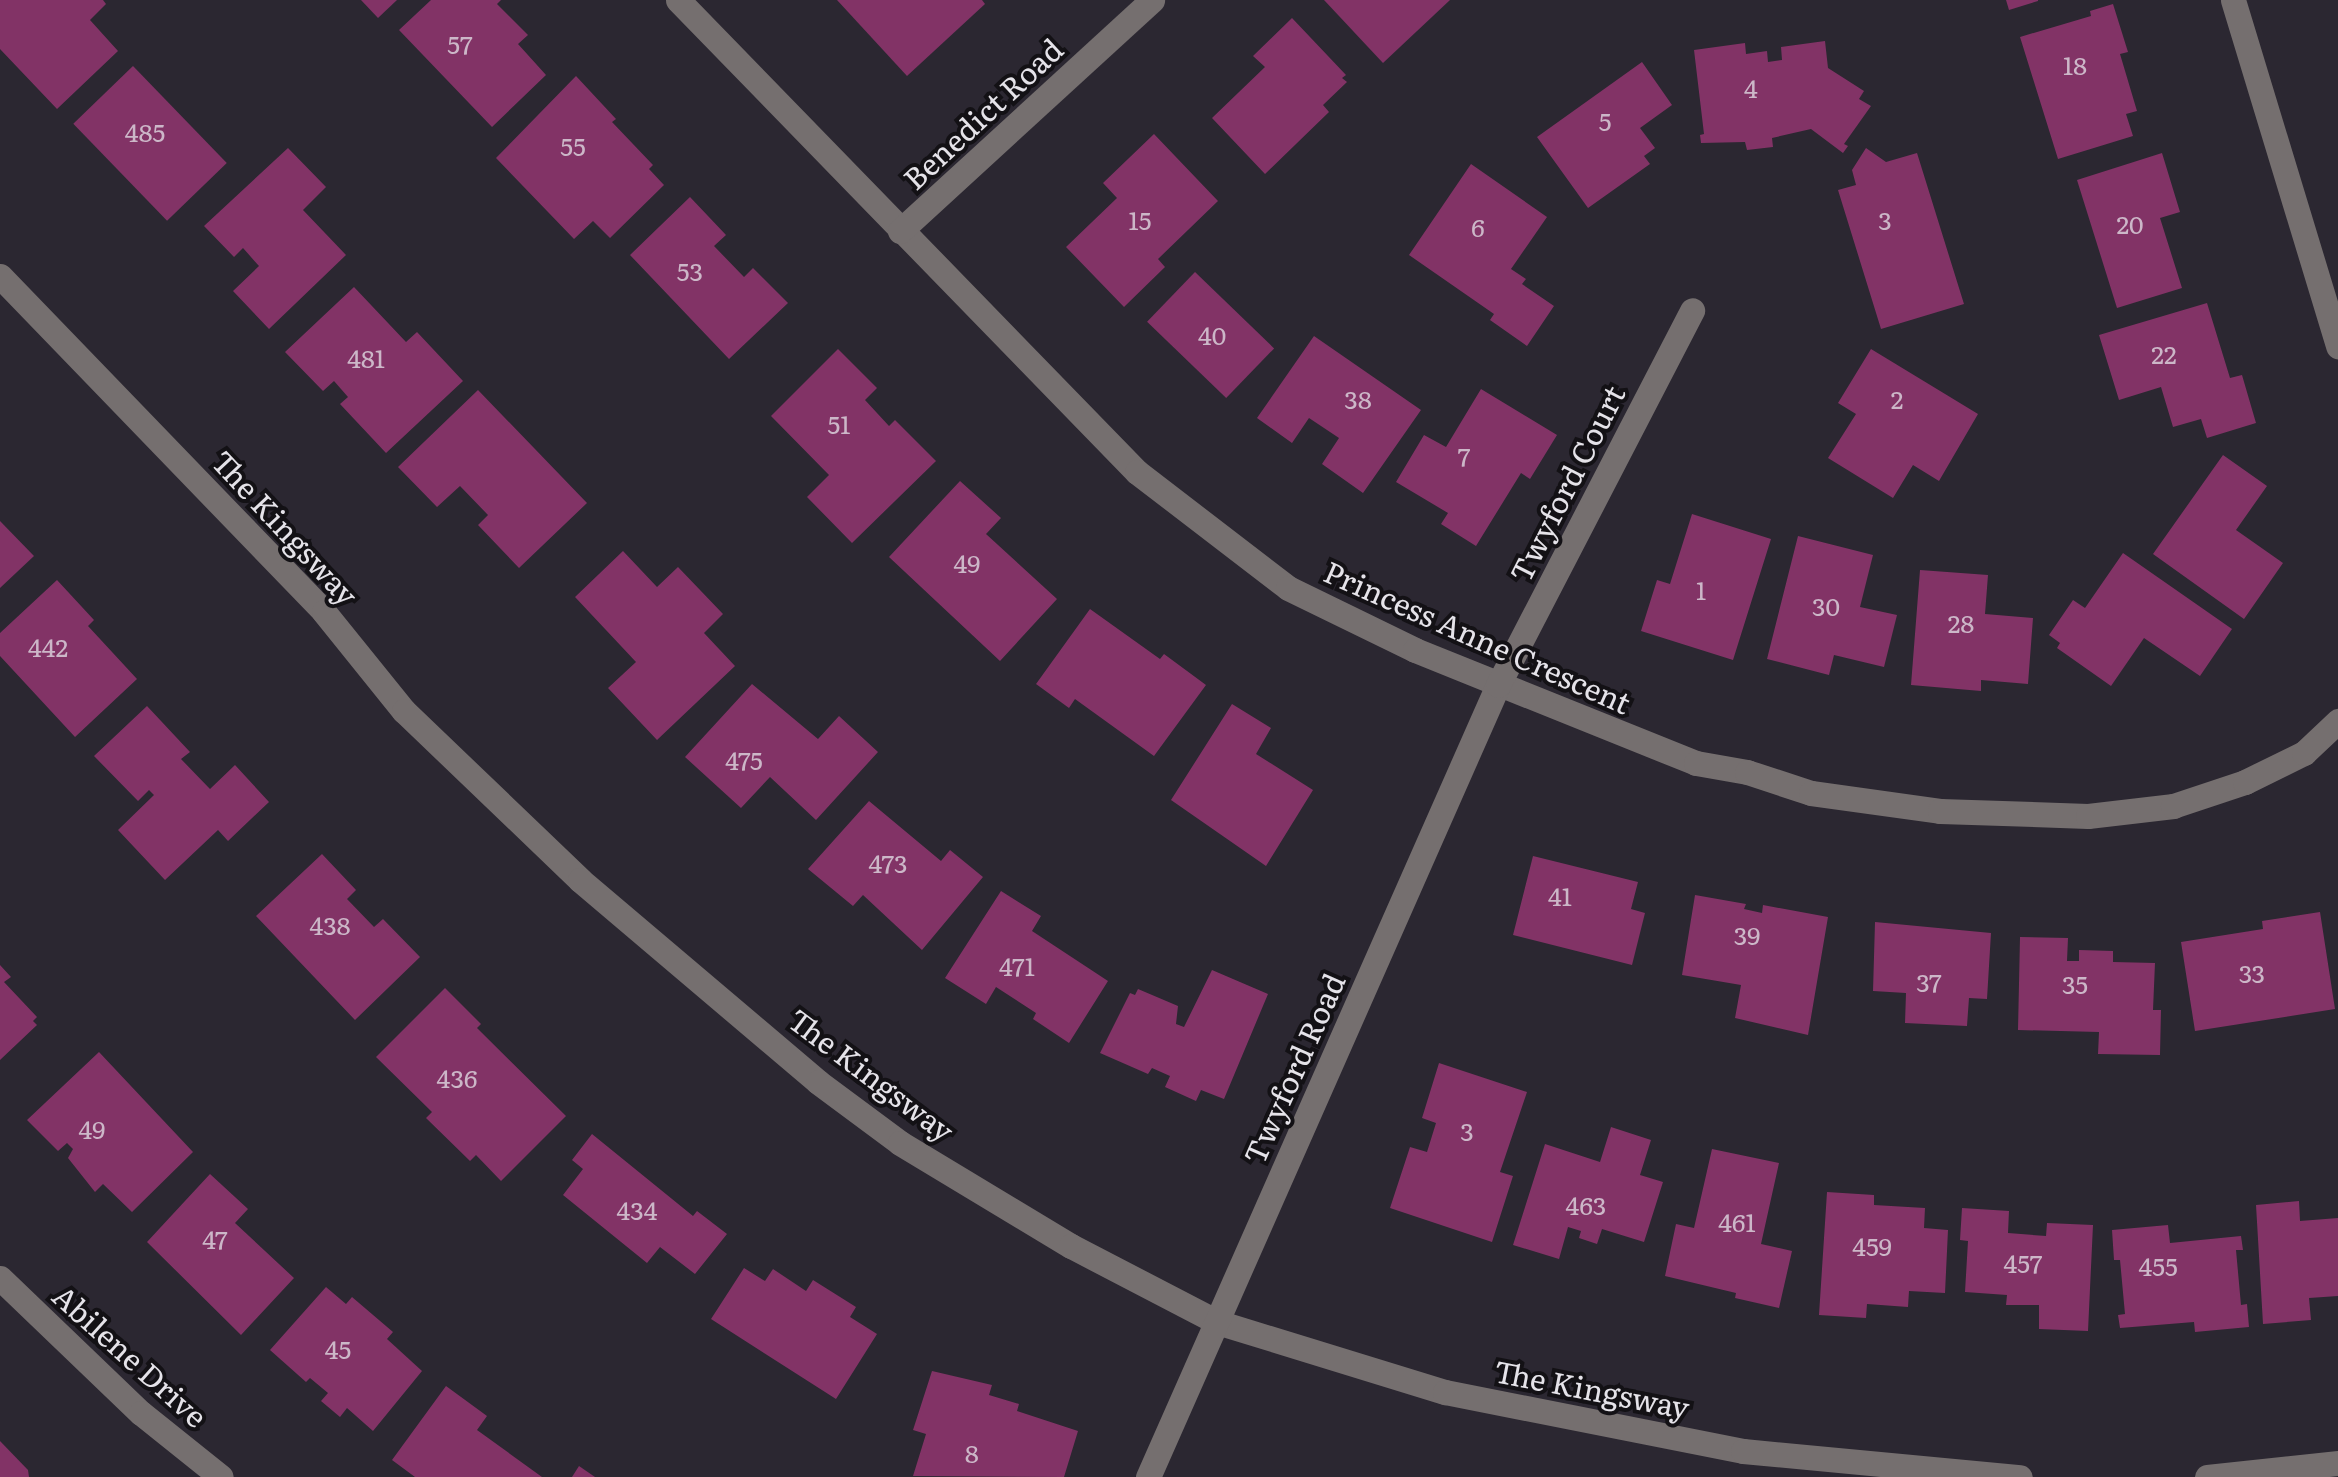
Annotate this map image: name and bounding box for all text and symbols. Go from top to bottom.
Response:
house number: 57 [447,29,473,59]
street label: Benedict Road [895,30,1069,196]
house number: 18 [2063,50,2087,80]
house number: 4 [1744,73,1758,103]
house number: 5 [1599,106,1611,136]
house number: 485 [125,117,165,147]
house number: 55 [560,131,586,161]
house number: 15 [1129,205,1151,235]
house number: 3 [1878,205,1892,235]
house number: 20 [2116,209,2144,239]
house number: 6 [1471,212,1485,242]
house number: 53 [677,256,703,286]
house number: 40 [1198,320,1226,350]
house number: 22 [2151,339,2177,369]
house number: 481 [347,343,385,373]
street label: Twyford Court [1501,379,1631,587]
house number: 38 [1344,384,1372,414]
house number: 2 [1891,384,1903,414]
house number: 51 [828,409,850,439]
house number: 7 [1458,441,1470,471]
street label: The Kingsway [205,442,367,612]
house number: 49 [954,548,980,578]
street label: Princess Anne Crescent [1319,552,1637,720]
house number: 1 [1696,575,1706,605]
house number: 30 [1812,591,1840,621]
house number: 28 [1948,608,1974,638]
house number: 442 [28,632,68,662]
house number: 475 [725,745,763,775]
house number: 473 [869,848,907,878]
house number: 41 [1548,881,1572,911]
house number: 438 [309,910,351,940]
house number: 39 [1734,920,1760,950]
house number: 471 [999,951,1035,981]
house number: 33 [2239,958,2265,988]
street label: Twyford Road [1235,967,1351,1169]
house number: 37 [1916,967,1942,997]
house number: 35 [2062,969,2088,999]
street label: The Kingsway [782,1000,962,1148]
house number: 436 [437,1063,477,1093]
house number: 49 [79,1114,105,1144]
house number: 3 [1460,1116,1474,1146]
house number: 463 [1566,1190,1606,1220]
house number: 434 [617,1195,657,1225]
house number: 461 [1718,1207,1756,1237]
house number: 47 [202,1224,228,1254]
house number: 459 [1852,1231,1892,1261]
house number: 457 [2003,1248,2043,1278]
house number: 455 [2138,1251,2178,1281]
street label: Abilene Drive [47,1276,215,1434]
house number: 45 [325,1334,351,1364]
street label: The Kingsway [1491,1351,1693,1425]
house number: 8 [965,1438,979,1468]

